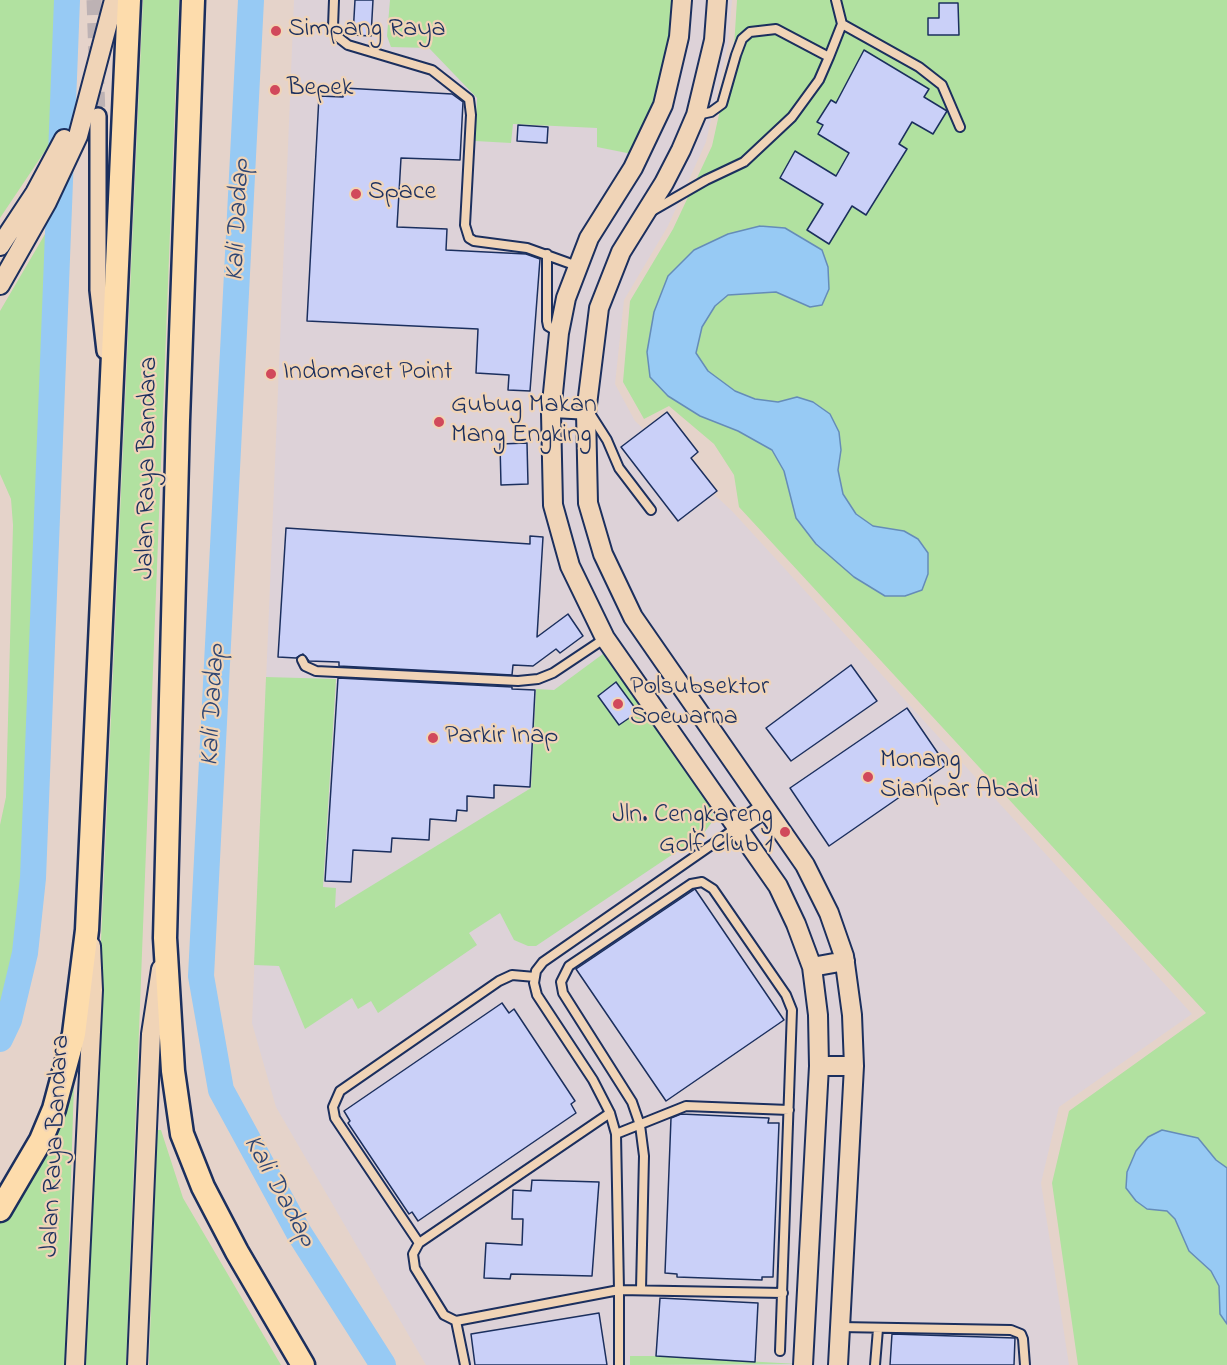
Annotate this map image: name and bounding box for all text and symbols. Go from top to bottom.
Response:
place label: Simpang Raya [288,15,446,47]
marker: Simpang Raya [269,24,283,38]
place label: Bepek [287,74,353,106]
marker: Bepek [268,83,282,97]
water label: Kali Dadap [221,158,259,282]
place label: Space [368,178,436,210]
marker: Space [349,187,363,201]
street label: Jalan Raya Bandara [131,356,167,580]
place label: Indomaret Point [283,358,452,390]
marker: Indomaret Point [264,367,278,381]
place label: Gubug Makan Mang Engking [451,391,597,452]
marker: Gubug Makan Mang Engking [432,415,446,429]
water label: Kali Dadap [196,643,234,767]
place label: Polsubsektor Soewarna [630,673,769,734]
marker: Polsubsektor Soewarna [611,697,625,711]
place label: Parkir Inap [445,722,558,754]
marker: Parkir Inap [426,731,440,745]
place label: Monang Sianipar Abadi [880,746,1039,808]
marker: Monang Sianipar Abadi [861,770,875,784]
place label: Jln. Cengkareng Golf Club 1 [612,801,773,862]
marker: Jln. Cengkareng Golf Club 1 [778,825,792,839]
street label: Jalan Raya Bandara [36,1034,78,1258]
water label: Kali Dadap [234,1131,322,1253]

